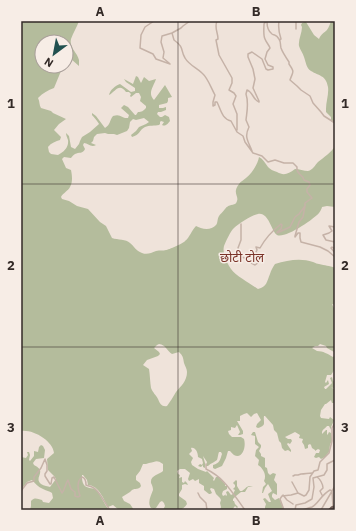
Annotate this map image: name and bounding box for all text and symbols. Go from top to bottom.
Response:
text: A [96,3,105,20]
text: B [252,3,261,20]
north arrow [34,34,74,74]
text: N [42,54,56,71]
text: 1 [7,95,15,112]
text: 1 [341,95,349,112]
district label: छोटी टोल [220,249,264,266]
text: 2 [7,257,15,274]
text: 2 [341,257,349,274]
text: 3 [7,419,15,436]
text: 3 [341,419,349,436]
text: A [96,512,105,529]
text: B [252,512,261,529]

